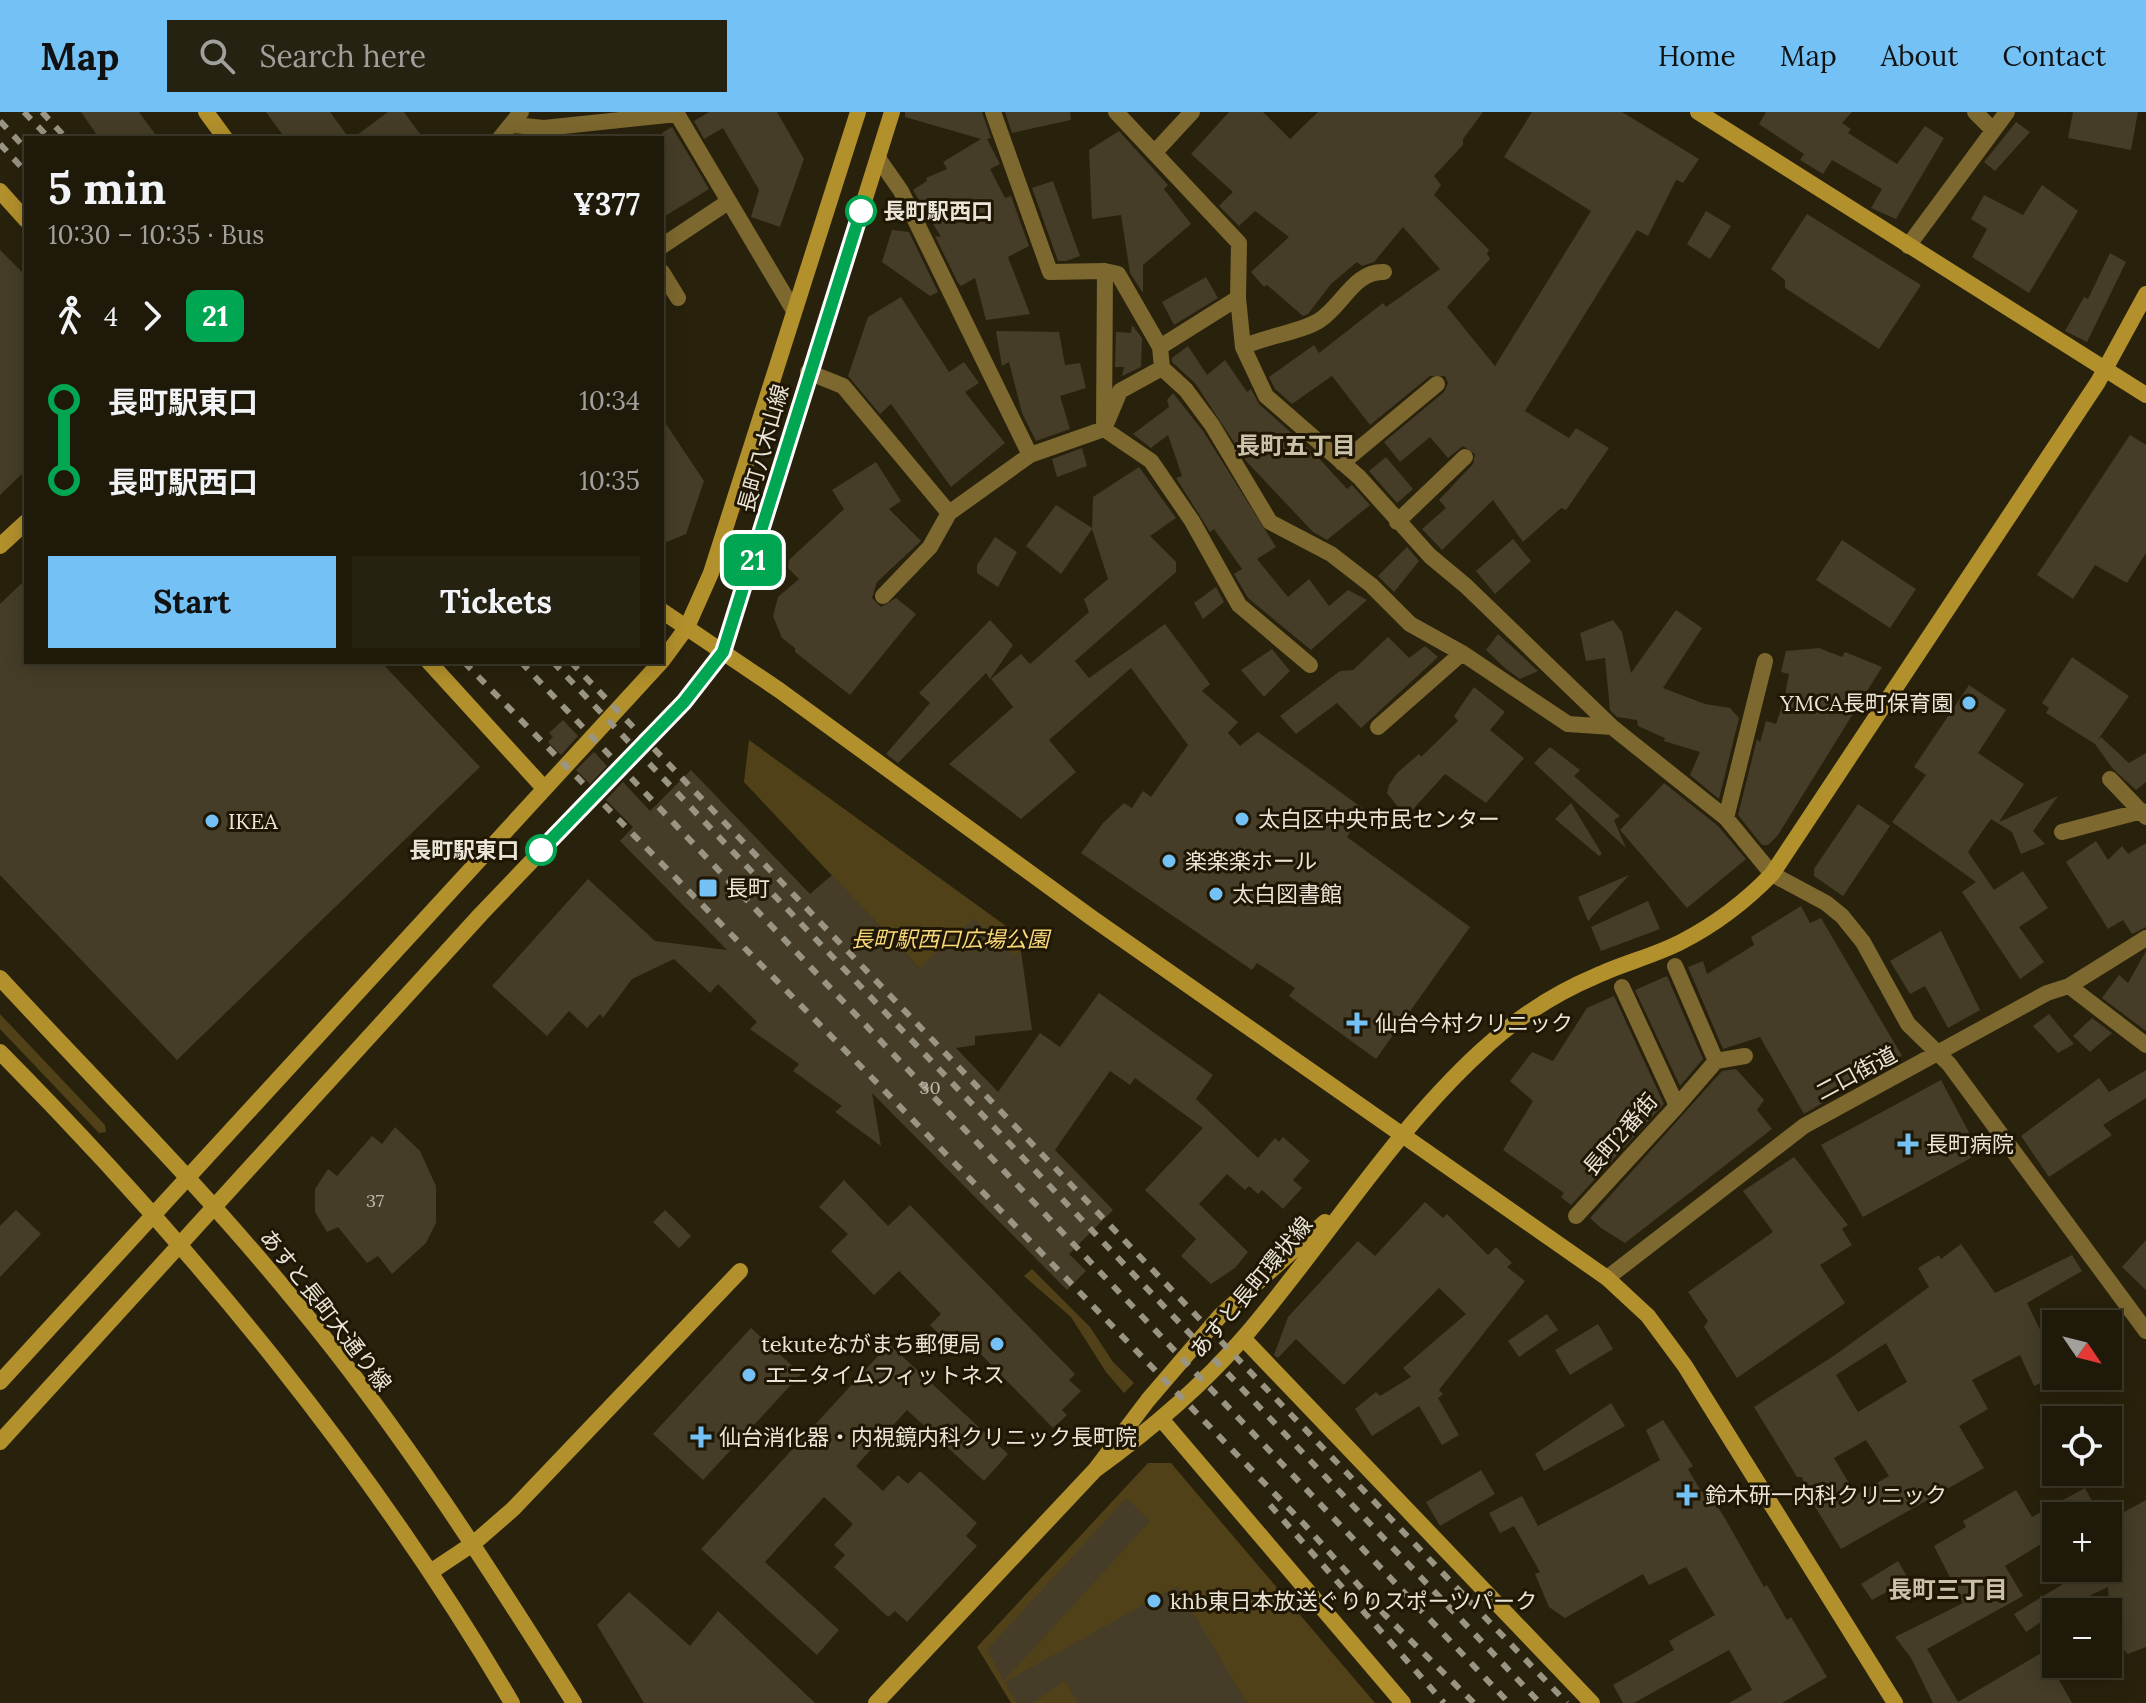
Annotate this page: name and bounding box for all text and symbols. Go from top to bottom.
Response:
search box [167,20,727,92]
text: Map [40,32,119,80]
icon: search [195,34,239,78]
text: Search here [259,37,426,75]
text: Home [1658,38,1736,74]
text: Map [1780,38,1837,74]
text: About [1881,38,1958,74]
text: Contact [2002,38,2106,74]
text: 5 min [48,160,166,216]
text: ¥377 [573,185,640,223]
marker: 長町駅西口 [846,196,876,226]
place label: 長町駅西口 [883,197,993,225]
text: 10:30 – 10:35 · Bus [48,218,264,251]
icon: walk [48,294,92,338]
icon: forward [130,294,174,338]
text: 21 [202,298,228,334]
text: 4 [104,300,118,333]
street label: 長町八木山線 [731,381,795,515]
text: 長町駅東口 [108,383,258,421]
text: 10:34 [579,384,640,417]
district label: 長町五丁目 [1236,430,1356,461]
text: 長町駅西口 [108,463,258,501]
text: 10:35 [579,464,640,497]
line badge: 21 [717,534,789,586]
text: 21 [740,542,766,578]
button: Start [48,556,336,648]
button: Tickets [352,556,640,648]
place label: YMCA長町保育園 [1779,689,1953,717]
marker: YMCA長町保育園 [1960,694,1978,712]
place label: 太白区中央市民センター [1258,805,1500,833]
place label: IKEA [228,807,279,835]
marker: 太白区中央市民センター [1233,810,1251,828]
marker: IKEA [203,812,221,830]
marker: 長町駅東口 [526,835,556,865]
place label: 長町駅東口 [409,836,519,864]
place label: 楽楽楽ホール [1185,847,1317,875]
marker: 楽楽楽ホール [1160,852,1178,870]
place label: 長町 [726,874,770,902]
marker: 長町 [697,877,719,899]
place label: 太白図書館 [1232,880,1342,908]
marker: 太白図書館 [1207,885,1225,903]
park label: 長町駅西口広場公園 [851,925,1052,953]
place label: 仙台今村クリニック [1375,1009,1573,1037]
marker: 仙台今村クリニック [1346,1012,1368,1034]
street label: 二口街道 [1811,1040,1901,1106]
house number: 30 [919,1076,941,1099]
street label: 長町2番街 [1577,1087,1663,1181]
place label: 長町病院 [1926,1130,2014,1158]
marker: 長町病院 [1897,1133,1919,1155]
house number: 37 [366,1189,384,1212]
street label: あすと長町環状線 [1184,1211,1318,1363]
street label: あすと長町大通り線 [254,1223,398,1397]
north arrow [2042,1310,2122,1390]
map controls [2042,1310,2122,1678]
place label: tekuteながまち郵便局 [761,1330,981,1358]
marker: tekuteながまち郵便局 [988,1335,1006,1353]
place label: エニタイムフィットネス [765,1361,1005,1389]
marker: エニタイムフィットネス [740,1366,758,1384]
button: locate [2042,1406,2122,1486]
place label: 仙台消化器・内視鏡内科クリニック長町院 [719,1423,1137,1451]
marker: 仙台消化器・内視鏡内科クリニック長町院 [690,1426,712,1448]
place label: 鈴木研一内科クリニック [1705,1481,1947,1509]
marker: 鈴木研一内科クリニック [1676,1484,1698,1506]
button: + [2042,1502,2122,1582]
district label: 長町三丁目 [1888,1574,2008,1605]
place label: khb東日本放送ぐりりスポーツパーク [1170,1587,1537,1615]
marker: khb東日本放送ぐりりスポーツパーク [1145,1592,1163,1610]
button: − [2042,1598,2122,1678]

